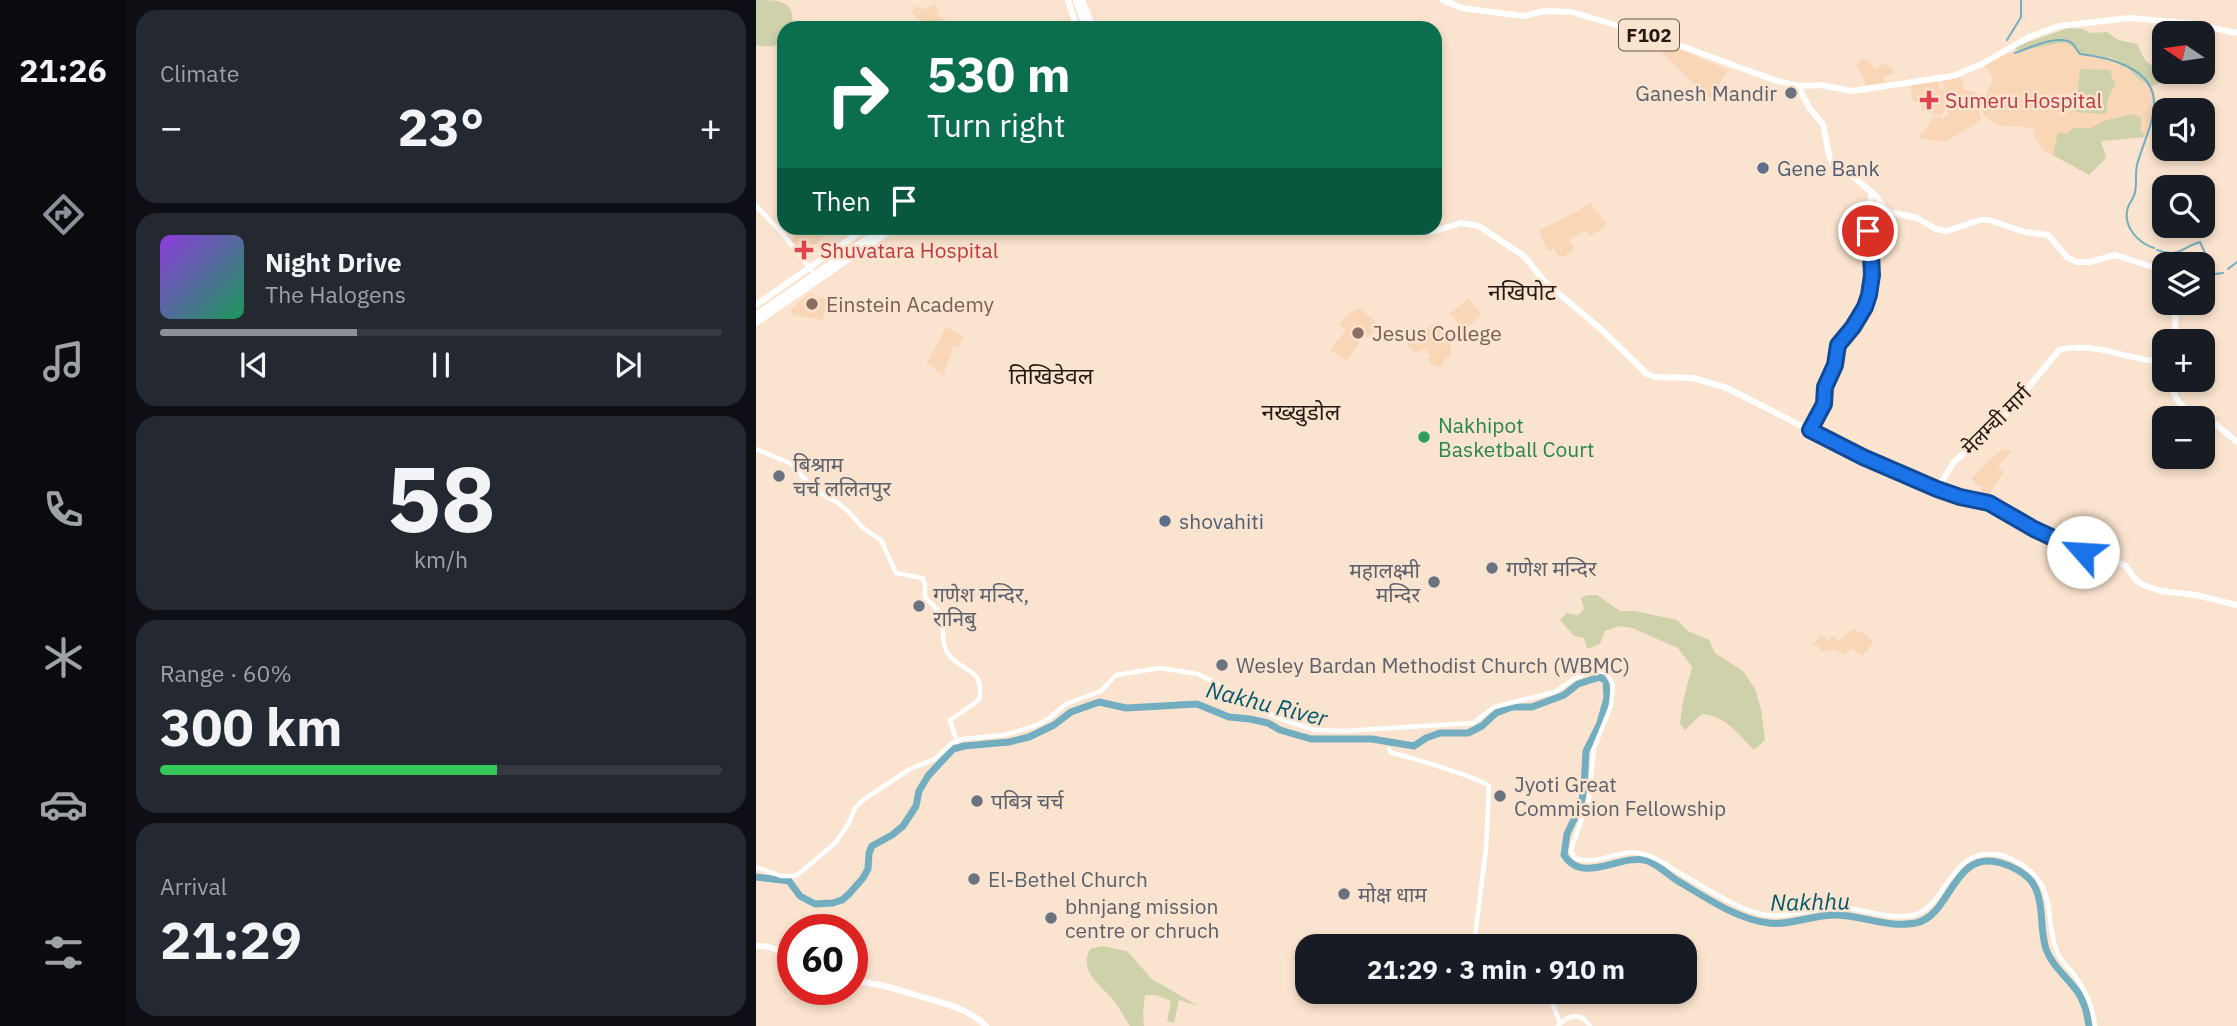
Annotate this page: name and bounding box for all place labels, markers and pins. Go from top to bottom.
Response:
place label: Ganesh Mandir [1635,79,1777,107]
marker: Ganesh Mandir [1783,85,1799,101]
place label: Sumeru Hospital [1945,86,2102,114]
marker: Sumeru Hospital [1919,90,1939,110]
place label: Gene Bank [1777,154,1879,182]
marker: Gene Bank [1755,160,1771,176]
pin [1838,201,1898,261]
place label: Shuvatara Hospital [820,236,999,264]
marker: Shuvatara Hospital [794,240,814,260]
place label: Einstein Academy [826,290,995,318]
marker: Einstein Academy [804,296,820,312]
place label: Jesus College [1372,319,1502,347]
marker: Jesus College [1350,325,1366,341]
place label: Nakhipot Basketball Court [1438,411,1594,463]
marker: Nakhipot Basketball Court [1416,429,1432,445]
place label: बिश्राम चर्च ललितपुर [793,450,891,502]
marker: बिश्राम चर्च ललितपुर [771,468,787,484]
place label: shovahiti [1179,507,1264,535]
marker: shovahiti [1157,513,1173,529]
place label: गणेश मन्दिर [1506,554,1597,582]
place label: महालक्ष्मी मन्दिर [1349,556,1421,608]
marker: गणेश मन्दिर [1484,560,1500,576]
marker: महालक्ष्मी मन्दिर [1426,574,1442,590]
place label: गणेश मन्दिर, रानिबु [933,580,1029,632]
marker: गणेश मन्दिर, रानिबु [911,598,927,614]
place label: Wesley Bardan Methodist Church (WBMC) [1236,651,1630,679]
marker: Wesley Bardan Methodist Church (WBMC) [1214,657,1230,673]
place label: Jyoti Great Commision Fellowship [1514,770,1726,822]
place label: पबित्र चर्च [991,787,1065,815]
marker: Jyoti Great Commision Fellowship [1492,788,1508,804]
marker: पबित्र चर्च [969,793,985,809]
place label: El-Bethel Church [988,865,1148,893]
marker: El-Bethel Church [966,871,982,887]
place label: मोक्ष धाम [1358,880,1427,908]
marker: मोक्ष धाम [1336,886,1352,902]
place label: bhnjang mission centre or chruch [1065,892,1219,944]
marker: bhnjang mission centre or chruch [1043,910,1059,926]

